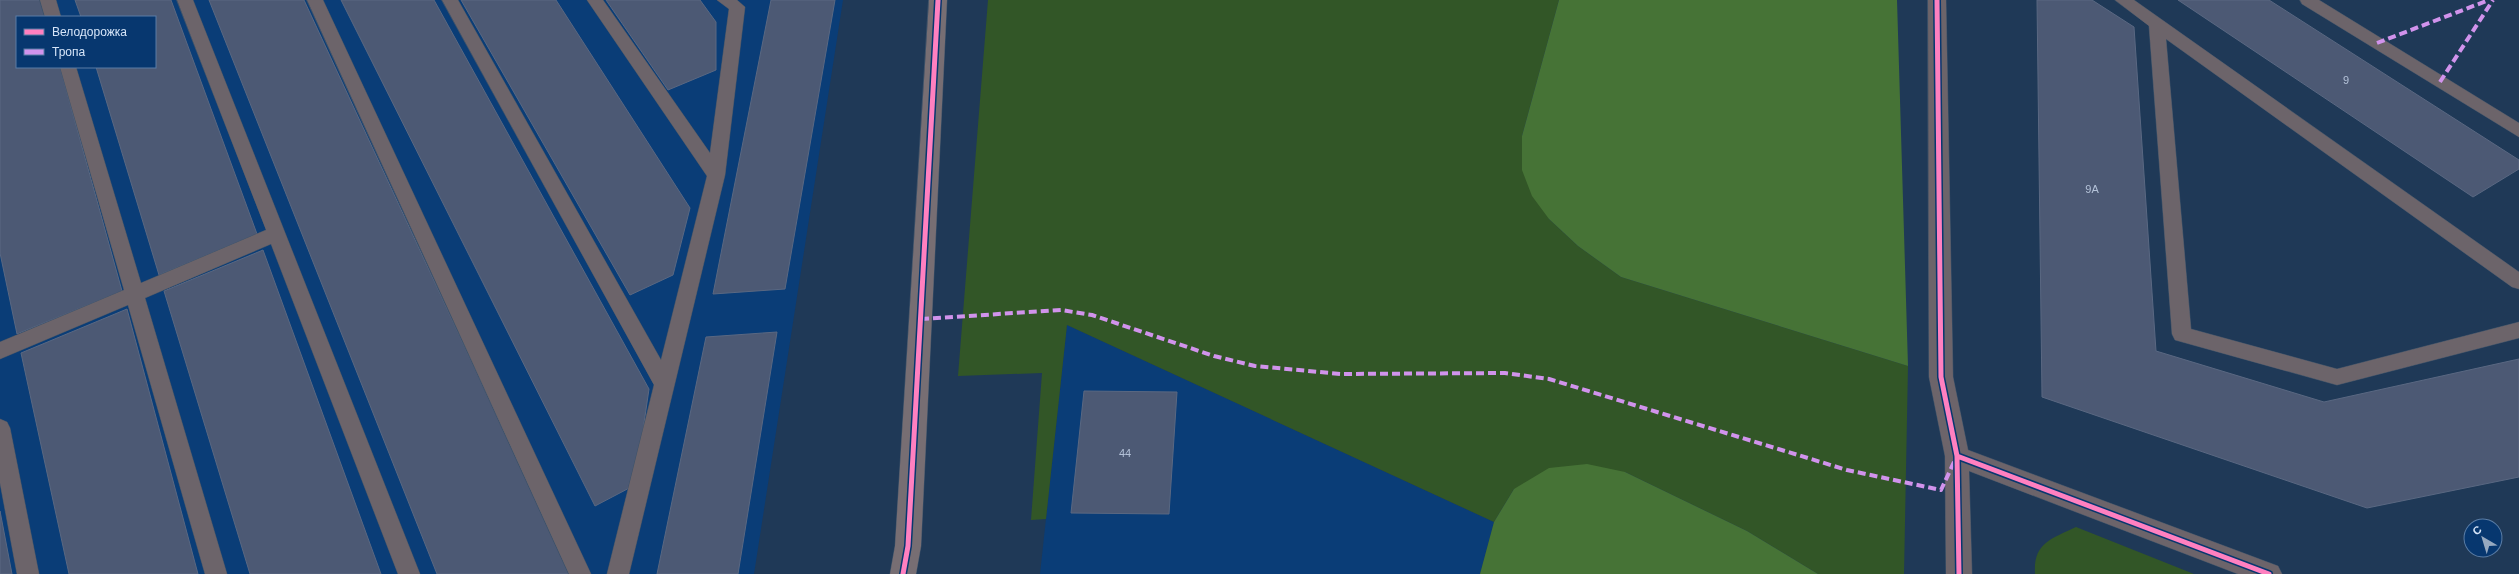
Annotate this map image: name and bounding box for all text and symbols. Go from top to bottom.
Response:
legend [16,16,156,68]
text: Велодорожка [52,25,127,39]
text: Тропа [52,45,86,59]
house number: 9 [2343,74,2349,86]
house number: 9А [2085,183,2099,195]
house number: 44 [1119,447,1131,459]
north arrow [2463,518,2503,558]
text: С [2470,523,2484,537]

